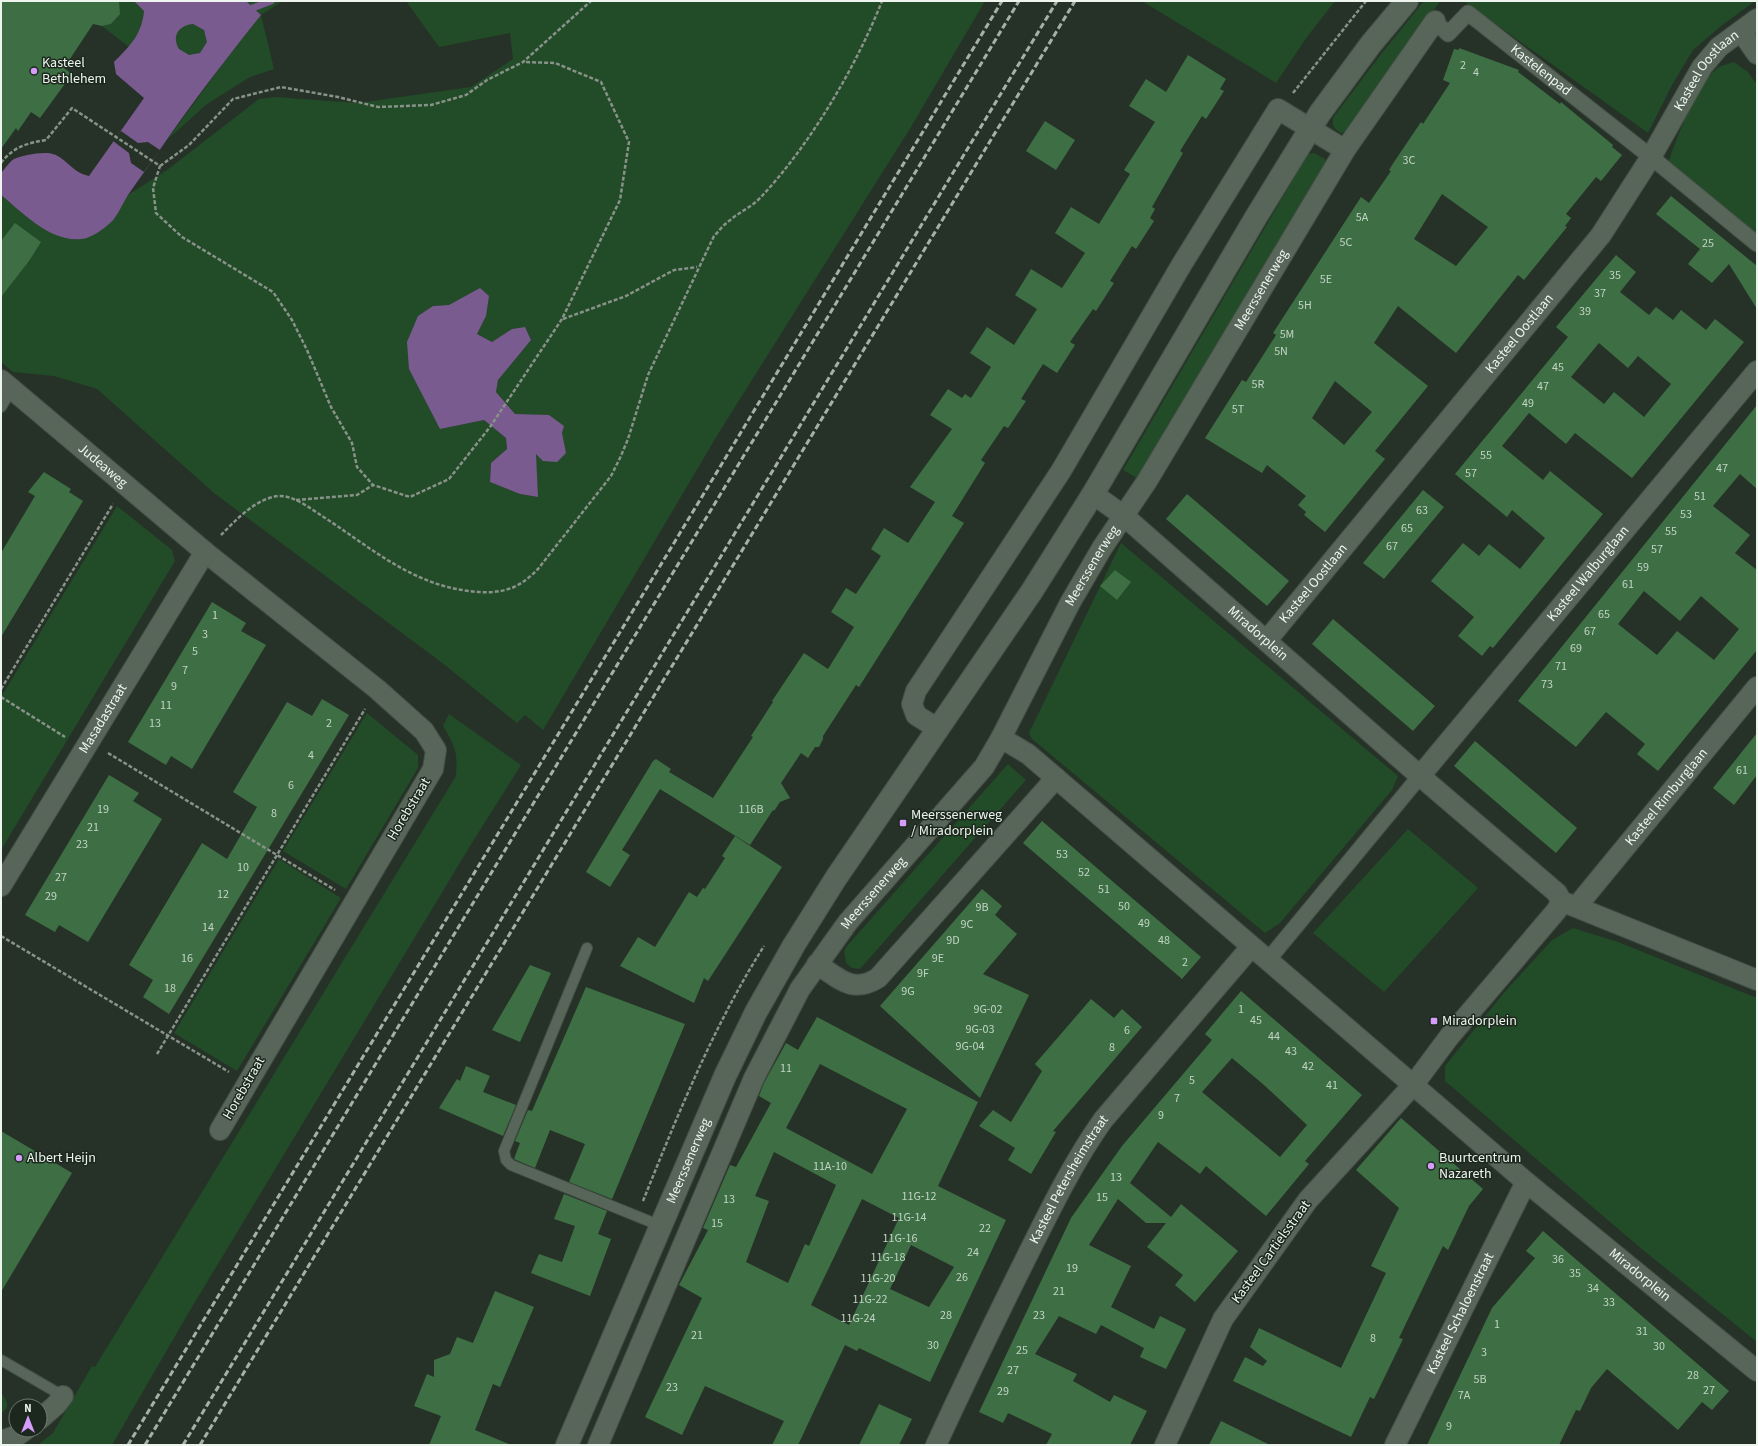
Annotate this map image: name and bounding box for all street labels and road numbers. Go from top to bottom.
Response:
street label: Kasteel Oostlaan [1669,25,1743,115]
street label: Kastelenpad [1506,40,1576,101]
street label: Meerssenerweg [1229,245,1293,334]
street label: Kasteel Oostlaan [1481,289,1559,378]
street label: Judeaweg [73,439,132,493]
street label: Kasteel Walburglaan [1542,521,1634,626]
street label: Meerssenerweg [1060,522,1124,610]
street label: Kasteel Oostlaan [1275,539,1352,628]
street label: Miradorplein [1223,601,1292,666]
street label: Masadastraat [74,680,132,757]
street label: Kasteel Rimburglaan [1620,744,1713,850]
street label: Horebstraat [383,774,436,844]
street label: Meerssenerweg [836,852,911,934]
street label: Horebstraat [218,1053,270,1123]
street label: Kasteel Petersheimstraat [1025,1110,1113,1247]
street label: Meerssenerweg [661,1115,716,1207]
street label: Kasteel Cartielsstraat [1227,1196,1316,1308]
street label: Miradorplein [1604,1244,1675,1307]
street label: Kasteel Schaloenstraat [1422,1249,1499,1378]

